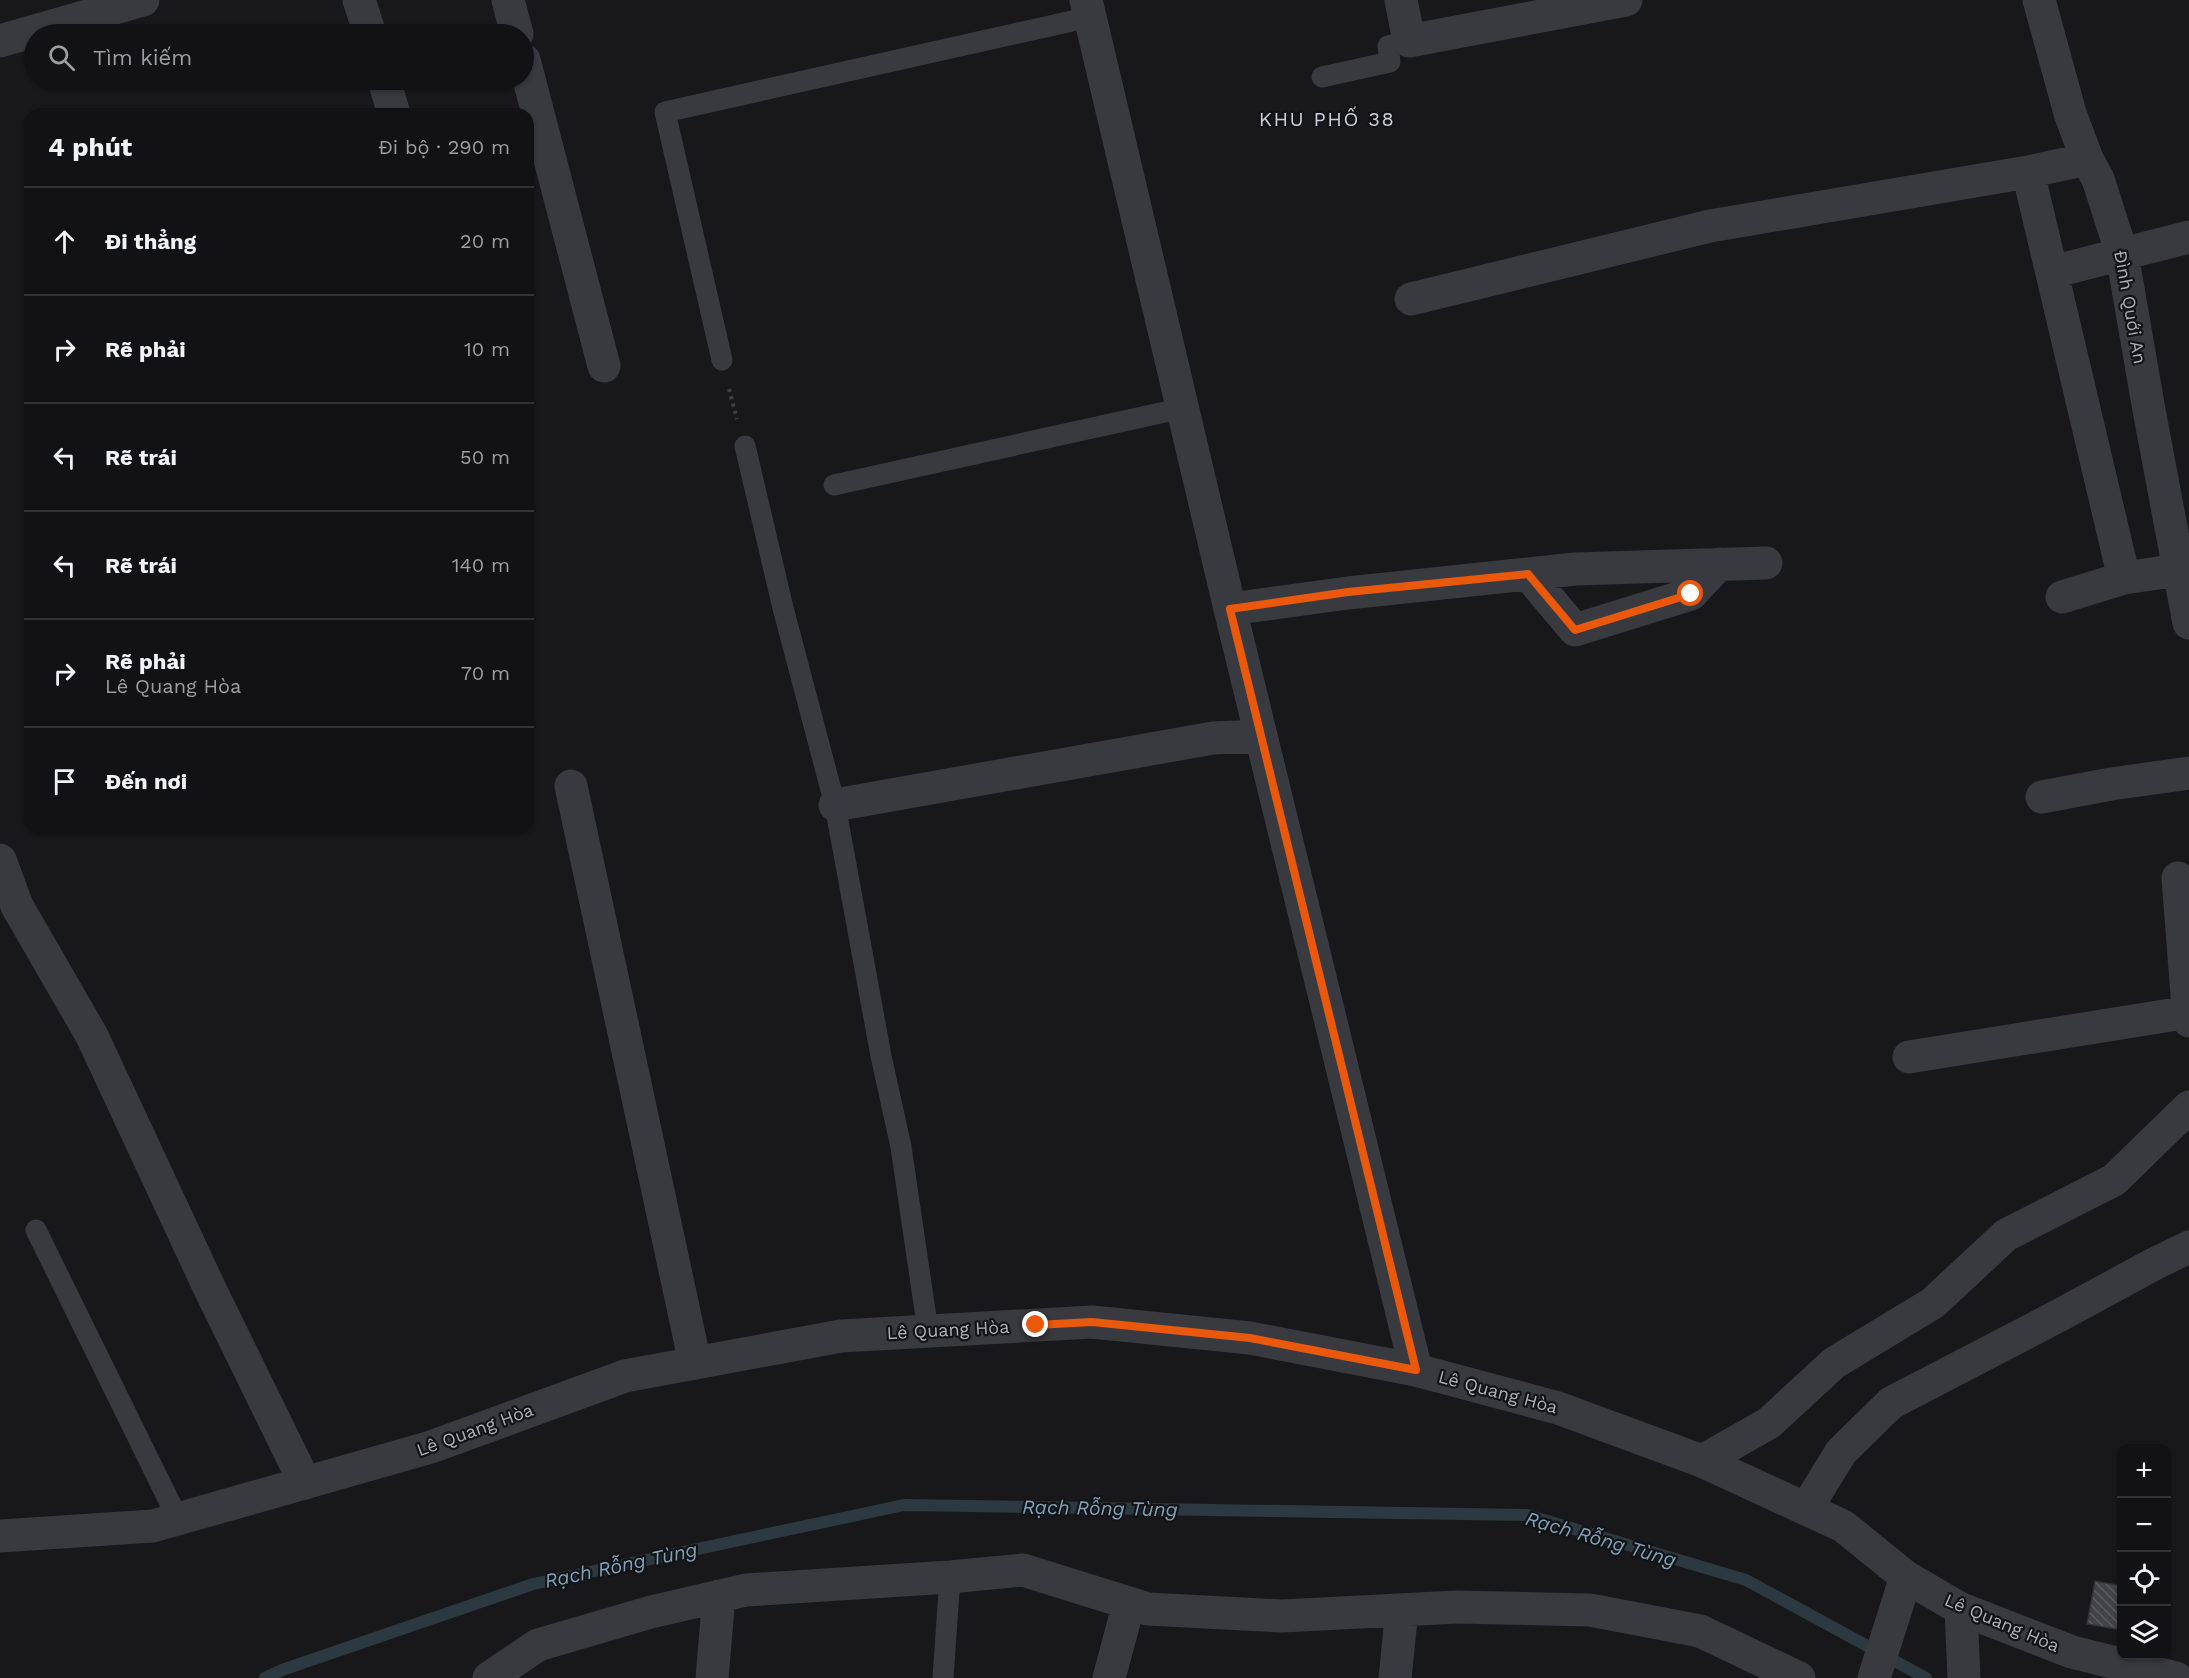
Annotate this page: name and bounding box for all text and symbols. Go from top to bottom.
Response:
search box [24,24,534,90]
icon: search [45,41,78,74]
text: Tìm kiếm [93,45,192,70]
district label: KHU PHỐ 38 [1259,106,1395,131]
text: 4 phút [48,132,132,162]
text: Đi bộ · 290 m [378,135,510,159]
icon: ahead [48,225,81,258]
text: Đi thẳng [105,229,196,254]
text: 20 m [460,229,510,253]
street label: Đình Quới An [2110,248,2151,365]
icon: right [48,333,81,366]
text: Rẽ phải [105,337,186,362]
text: 10 m [464,337,510,361]
icon: left [48,441,81,474]
text: Rẽ trái [105,445,177,470]
text: 50 m [460,445,510,469]
icon: left [48,549,81,582]
text: Rẽ trái [105,553,177,578]
text: 140 m [452,553,510,577]
route start [1677,580,1703,606]
text: Rẽ phải [105,649,186,674]
icon: right [48,657,81,690]
text: 70 m [461,661,510,685]
text: Lê Quang Hòa [105,674,241,698]
icon: arrive [48,765,81,798]
text: Đến nơi [105,769,187,794]
route end [1022,1311,1048,1337]
street label: Lê Quang Hòa [886,1316,1010,1343]
street label: Lê Quang Hòa [1436,1365,1560,1418]
street label: Lê Quang Hòa [414,1399,536,1460]
map controls [2117,1444,2171,1660]
button: + [2117,1444,2171,1498]
water label: Rạch Rỗng Tùng [1022,1495,1178,1521]
button: − [2117,1498,2171,1552]
water label: Rạch Rỗng Tùng [1523,1506,1679,1572]
water label: Rạch Rỗng Tùng [542,1537,700,1593]
button: locate [2117,1552,2171,1606]
street label: Lê Quang Hòa [1942,1589,2063,1656]
button: layers [2117,1606,2171,1660]

